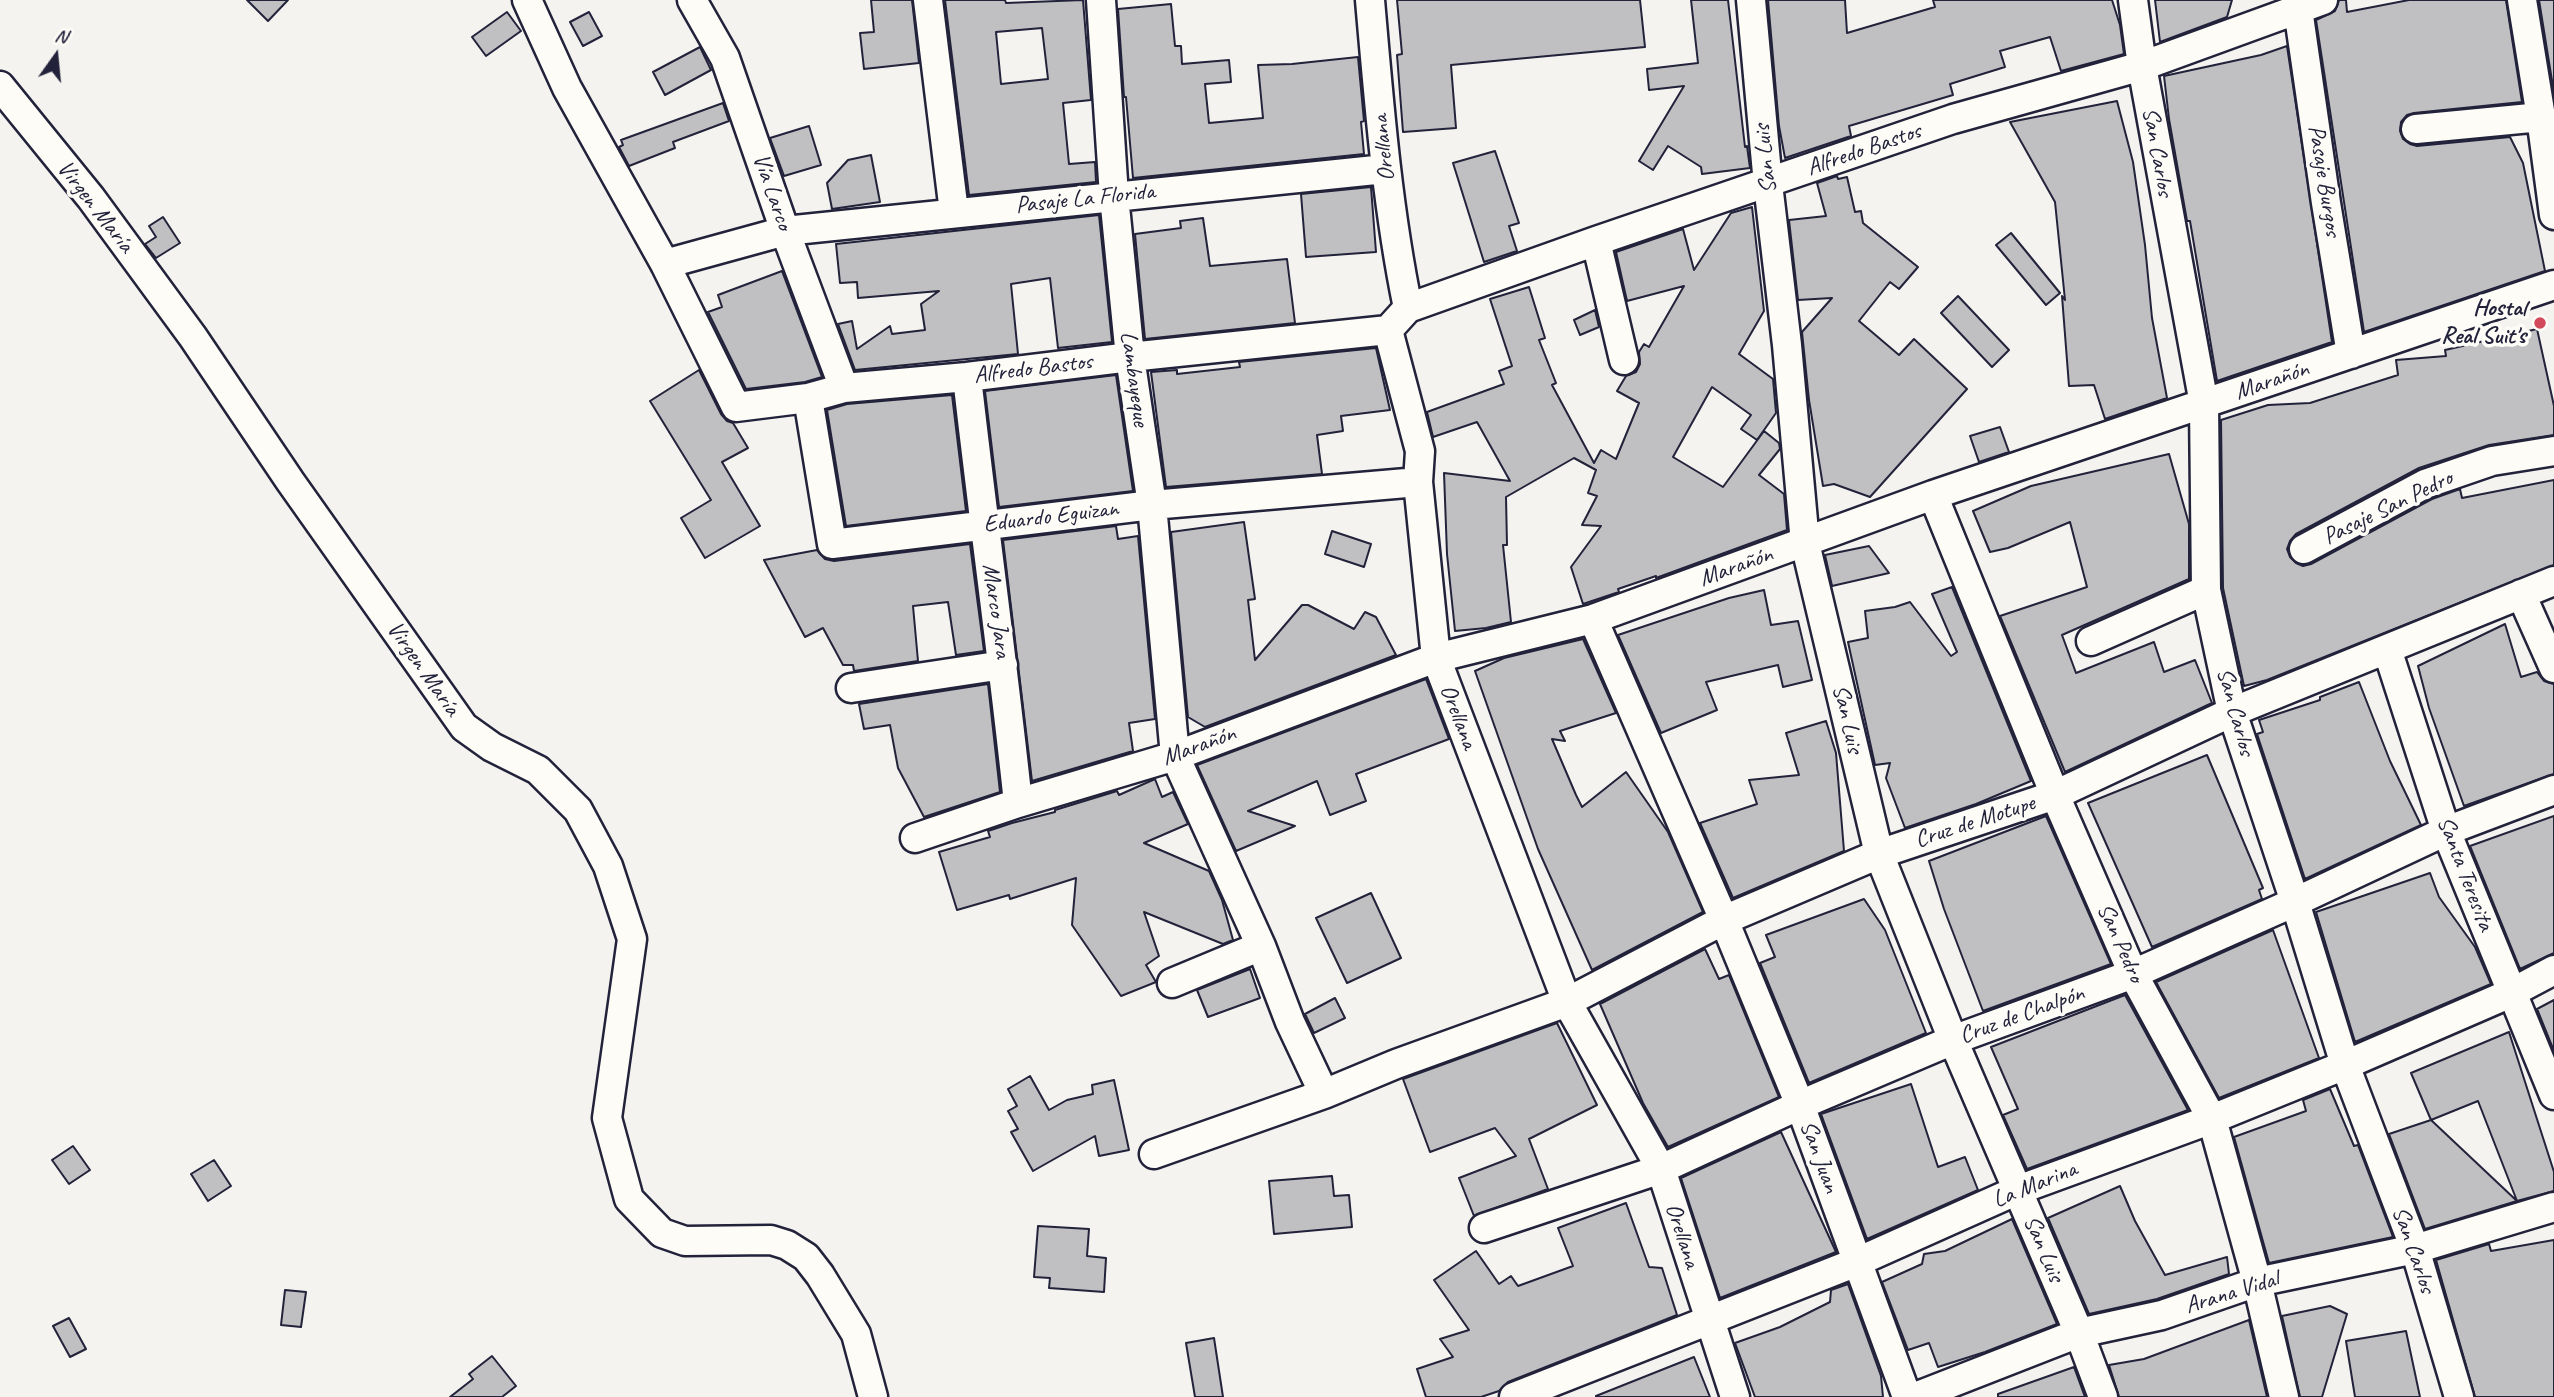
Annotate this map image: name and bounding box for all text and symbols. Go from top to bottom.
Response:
north arrow [21,21,91,91]
text: N [53,23,70,49]
street label: San Carlos [2135,105,2179,199]
street label: Orellana [1366,113,1402,183]
street label: Alfredo Bastos [1803,117,1925,183]
street label: San Luis [1748,123,1784,195]
street label: Pasaje Burgos [2301,123,2347,239]
street label: Vía Larco [746,150,798,234]
street label: Virgen María [50,155,140,259]
street label: Pasaje La Florida [1014,177,1156,221]
place label: Hostal Real Suit's [2441,295,2526,351]
marker: Hostal Real Suit's [2532,315,2548,331]
street label: Lambayeque [1113,330,1155,428]
street label: Alfredo Bastos [972,347,1094,391]
street label: Marañón [2231,355,2313,407]
street label: Pasaje San Pedro [2319,464,2457,552]
street label: Eduardo Eguizan [982,494,1120,540]
street label: Marañón [1695,540,1777,594]
street label: Marco Jara [975,562,1017,660]
street label: Virgen María [380,616,466,722]
street label: San Carlos [2209,665,2261,759]
street label: Orellana [1433,681,1483,753]
street label: San Luis [1825,682,1869,756]
street label: Marañón [1158,719,1240,773]
street label: Cruz de Motupe [1911,789,2039,855]
street label: Santa Teresita [2430,813,2500,935]
street label: San Pedro [2090,899,2150,987]
street label: Cruz de Chalpón [1956,979,2088,1051]
street label: San Juan [1793,1117,1845,1197]
street label: La Marina [1989,1155,2081,1215]
street label: Orellana [1658,1200,1706,1272]
street label: San Carlos [2385,1203,2441,1297]
street label: San Luis [2016,1211,2070,1287]
street label: Arana Vidal [2182,1265,2282,1321]

